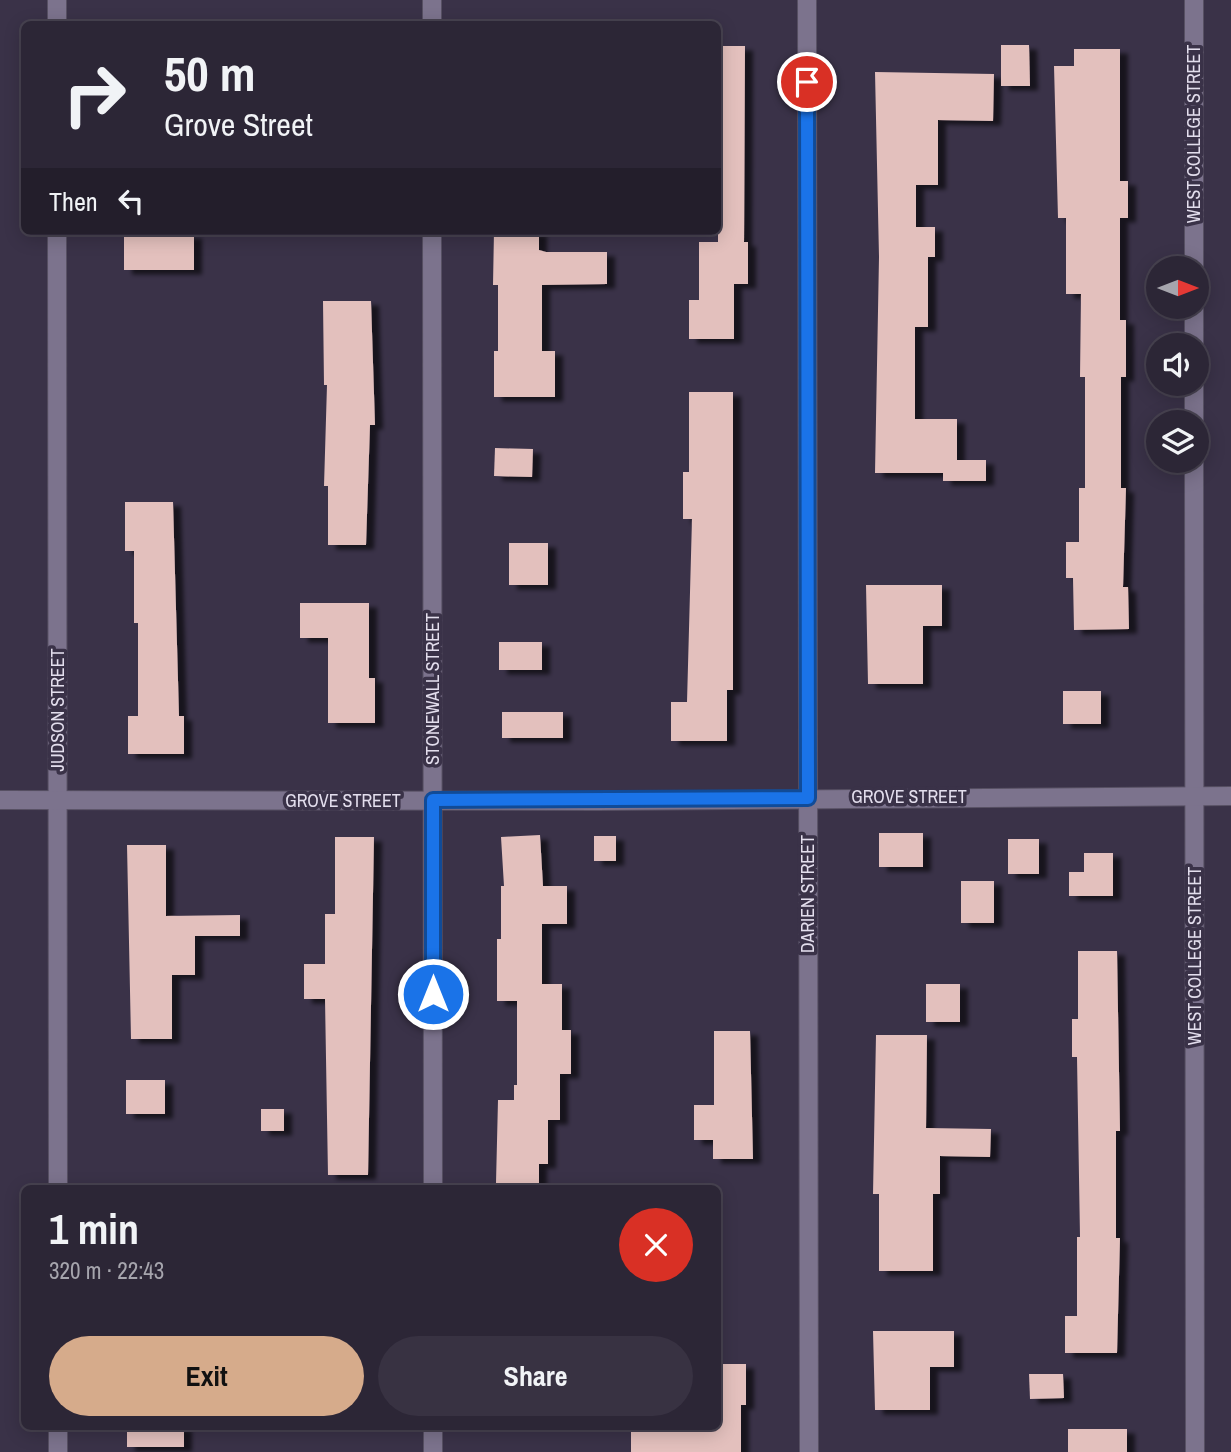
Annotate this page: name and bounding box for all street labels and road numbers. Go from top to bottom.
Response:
street label: WEST COLLEGE STREET [1181,45,1206,223]
street label: STONEWALL STREET [420,613,445,765]
street label: JUDSON STREET [45,648,70,772]
street label: GROVE STREET [851,784,967,809]
street label: GROVE STREET [285,788,401,813]
street label: DARIEN STREET [795,835,820,953]
street label: WEST COLLEGE STREET [1182,867,1207,1045]

